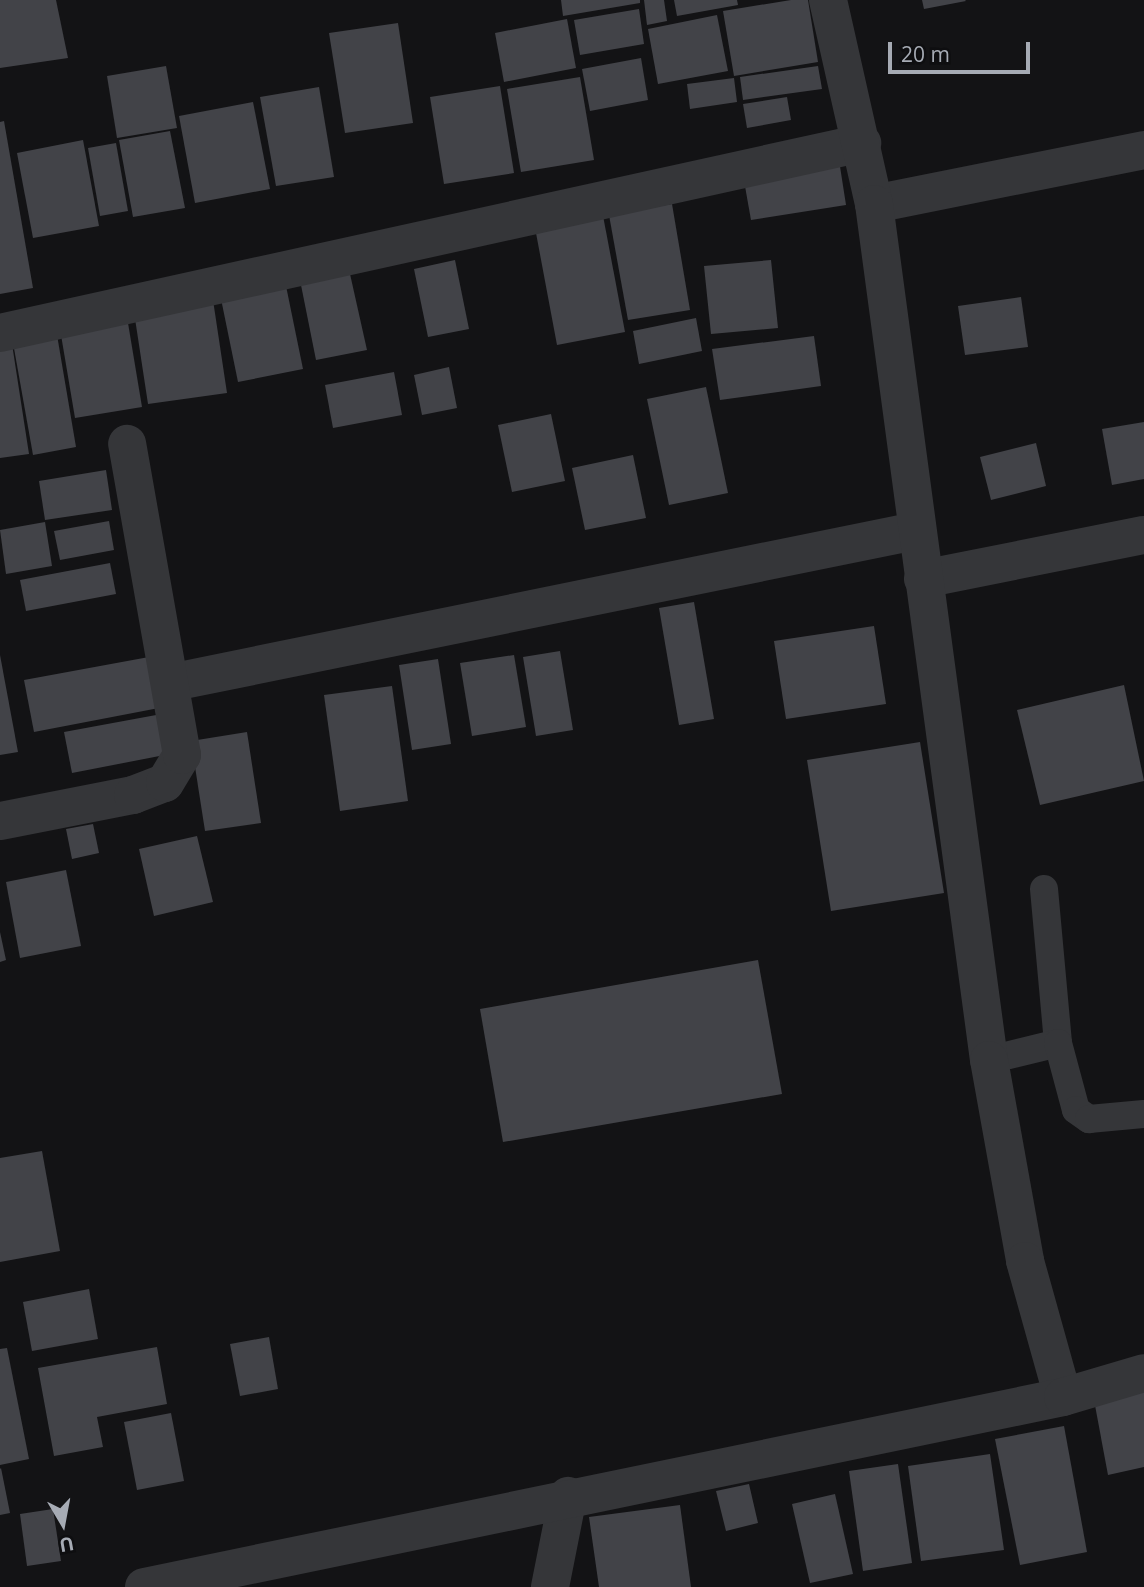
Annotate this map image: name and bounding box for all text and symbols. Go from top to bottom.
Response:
scale bar [892,28,1034,72]
text: 20 m [901,40,950,68]
north arrow [28,1489,98,1559]
text: U [57,1531,76,1559]

